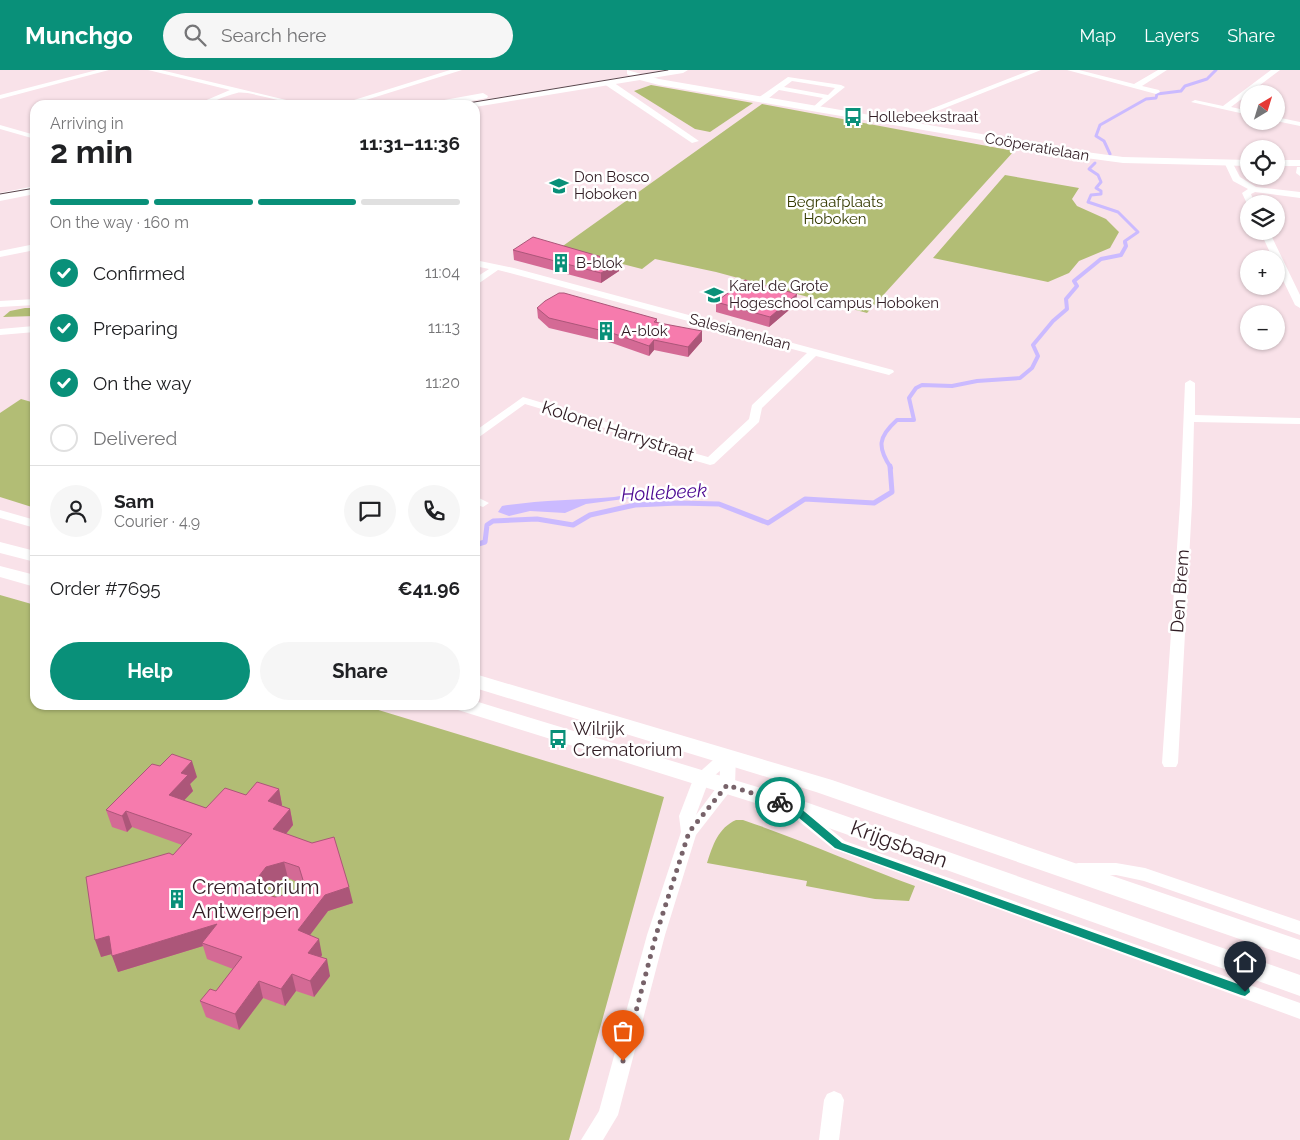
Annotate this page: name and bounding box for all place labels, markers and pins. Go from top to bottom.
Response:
bus stop icon: Hollebeekstraat [842,106,864,128]
place label: Hollebeekstraat [868,108,978,126]
place label: Don Bosco Hoboken [574,168,650,203]
school or university icon: Don Bosco Hoboken [548,175,570,197]
building icon: B-blok [550,252,572,274]
place label: B-blok [576,254,623,272]
place label: Karel de Grote Hogeschool campus Hoboken [729,277,939,312]
school or university icon: Karel de Grote Hogeschool campus Hoboken [703,284,725,306]
building icon: A-blok [595,320,617,342]
place label: A-blok [621,322,668,340]
place label: Wilrijk Crematorium [573,718,682,760]
bus stop icon: Wilrijk Crematorium [547,728,569,750]
place label: Crematorium Antwerpen [192,874,320,923]
building icon: Crematorium Antwerpen [166,888,188,910]
pin [1224,941,1266,992]
pin [602,1010,644,1061]

